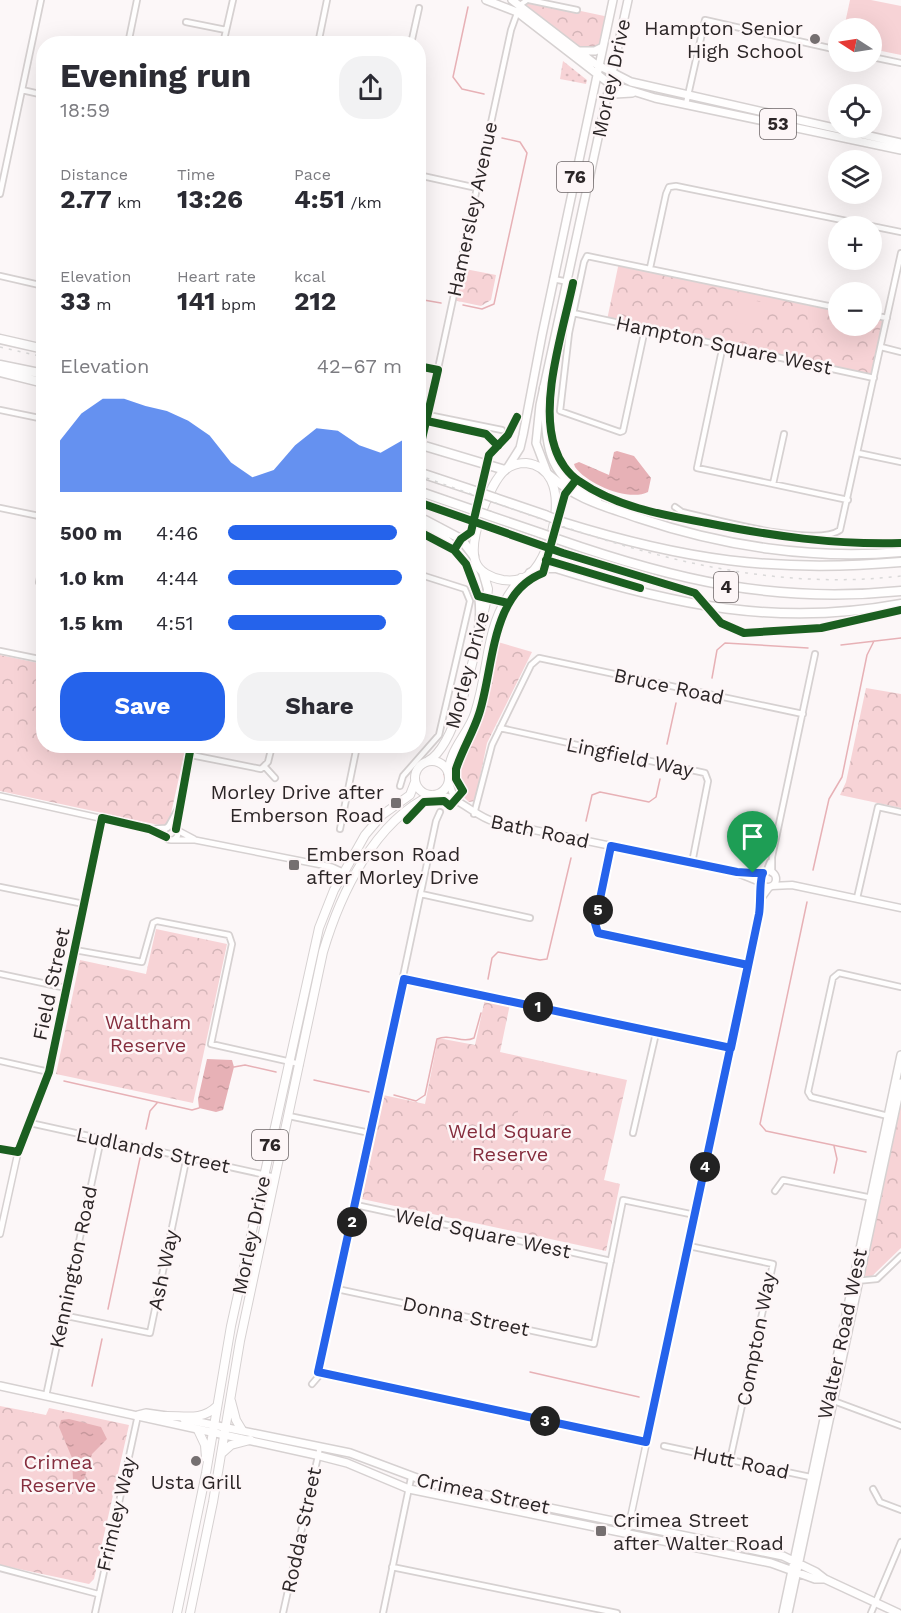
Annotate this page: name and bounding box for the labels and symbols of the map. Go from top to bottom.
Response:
place label: Hampton Senior High School [644,16,803,63]
street label: Morley Drive [587,17,635,139]
north arrow [828,18,882,72]
marker: Hampton Senior High School [808,32,822,46]
road number: 53 [760,109,796,139]
street label: Hamersley Avenue [442,119,502,299]
road number: 76 [557,162,593,192]
street label: Hampton Square West [614,310,835,380]
road number: 4 [714,572,738,602]
street label: Morley Drive [440,609,494,731]
street label: Bruce Road [612,663,726,709]
street label: Lingfield Way [564,732,696,782]
place label: Morley Drive after Emberson Road [210,780,384,827]
marker: Morley Drive after Emberson Road [389,796,403,810]
street label: Bath Road [488,809,592,853]
pin [727,811,778,873]
place label: Emberson Road after Morley Drive [306,842,479,889]
marker: Emberson Road after Morley Drive [287,858,301,872]
pin: 5 [583,895,613,925]
street label: Field Street [27,925,75,1043]
pin: 1 [523,992,553,1022]
park label: Waltham Reserve [105,1010,191,1057]
park label: Weld Square Reserve [448,1119,572,1166]
street label: Ludlands Street [74,1122,233,1178]
road number: 76 [252,1130,288,1160]
pin: 4 [690,1152,720,1182]
street label: Morley Drive [227,1174,275,1296]
street label: Kennington Road [44,1184,102,1350]
street label: Weld Square West [393,1203,574,1264]
pin: 2 [337,1207,367,1237]
street label: Ash Way [143,1227,183,1313]
street label: Walter Road West [812,1246,872,1422]
street label: Compton Way [731,1269,781,1408]
street label: Donna Street [400,1291,532,1341]
pin: 3 [530,1406,560,1436]
street label: Hutt Road [691,1440,791,1484]
park label: Crimea Reserve [20,1450,96,1497]
street label: Frimley Way [91,1454,141,1574]
marker: Usta Grill [189,1454,203,1468]
street label: Rodda Street [276,1464,326,1595]
street label: Crimea Street [414,1467,552,1519]
place label: Usta Grill [151,1470,241,1494]
place label: Crimea Street after Walter Road [613,1508,784,1555]
marker: Crimea Street after Walter Road [594,1524,608,1538]

